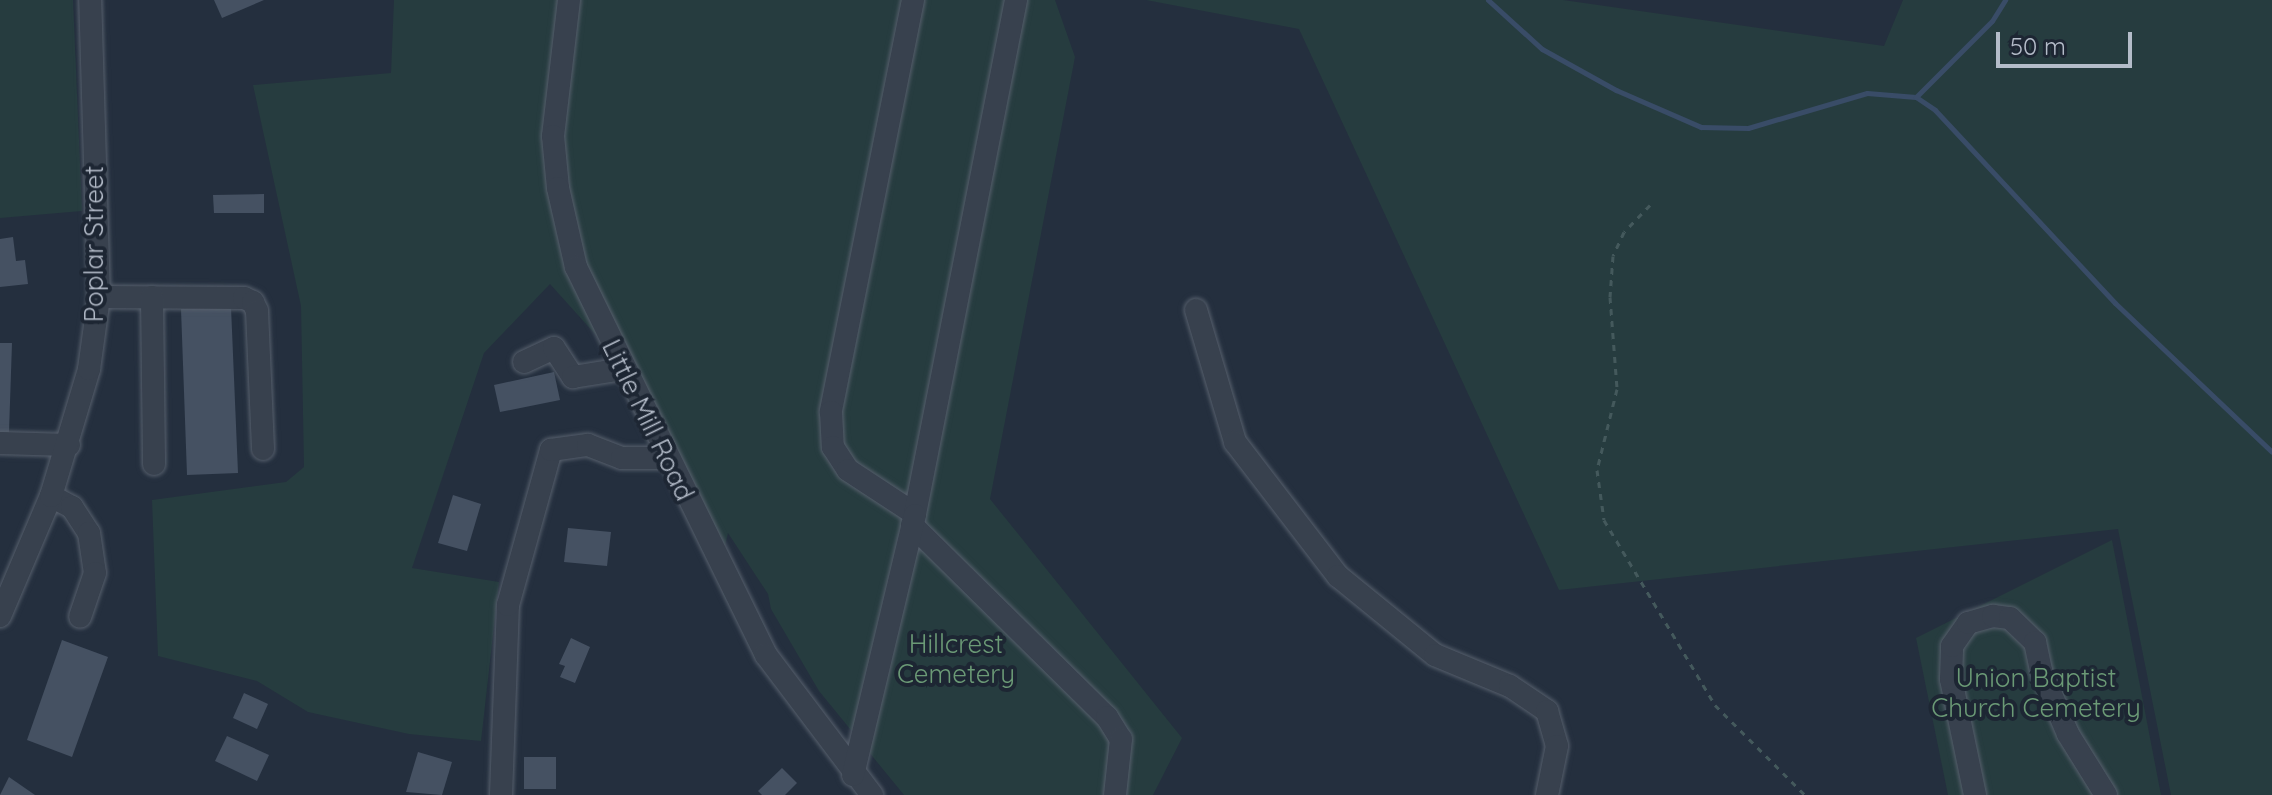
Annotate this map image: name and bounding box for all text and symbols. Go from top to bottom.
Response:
scale bar [2000,16,2136,66]
text: 50 m [2010,31,2066,61]
street label: Poplar Street [78,166,110,322]
street label: Little Mill Road [596,334,700,506]
park label: Hillcrest Cemetery [897,628,1015,690]
park label: Union Baptist Church Cemetery [1931,662,2141,724]

